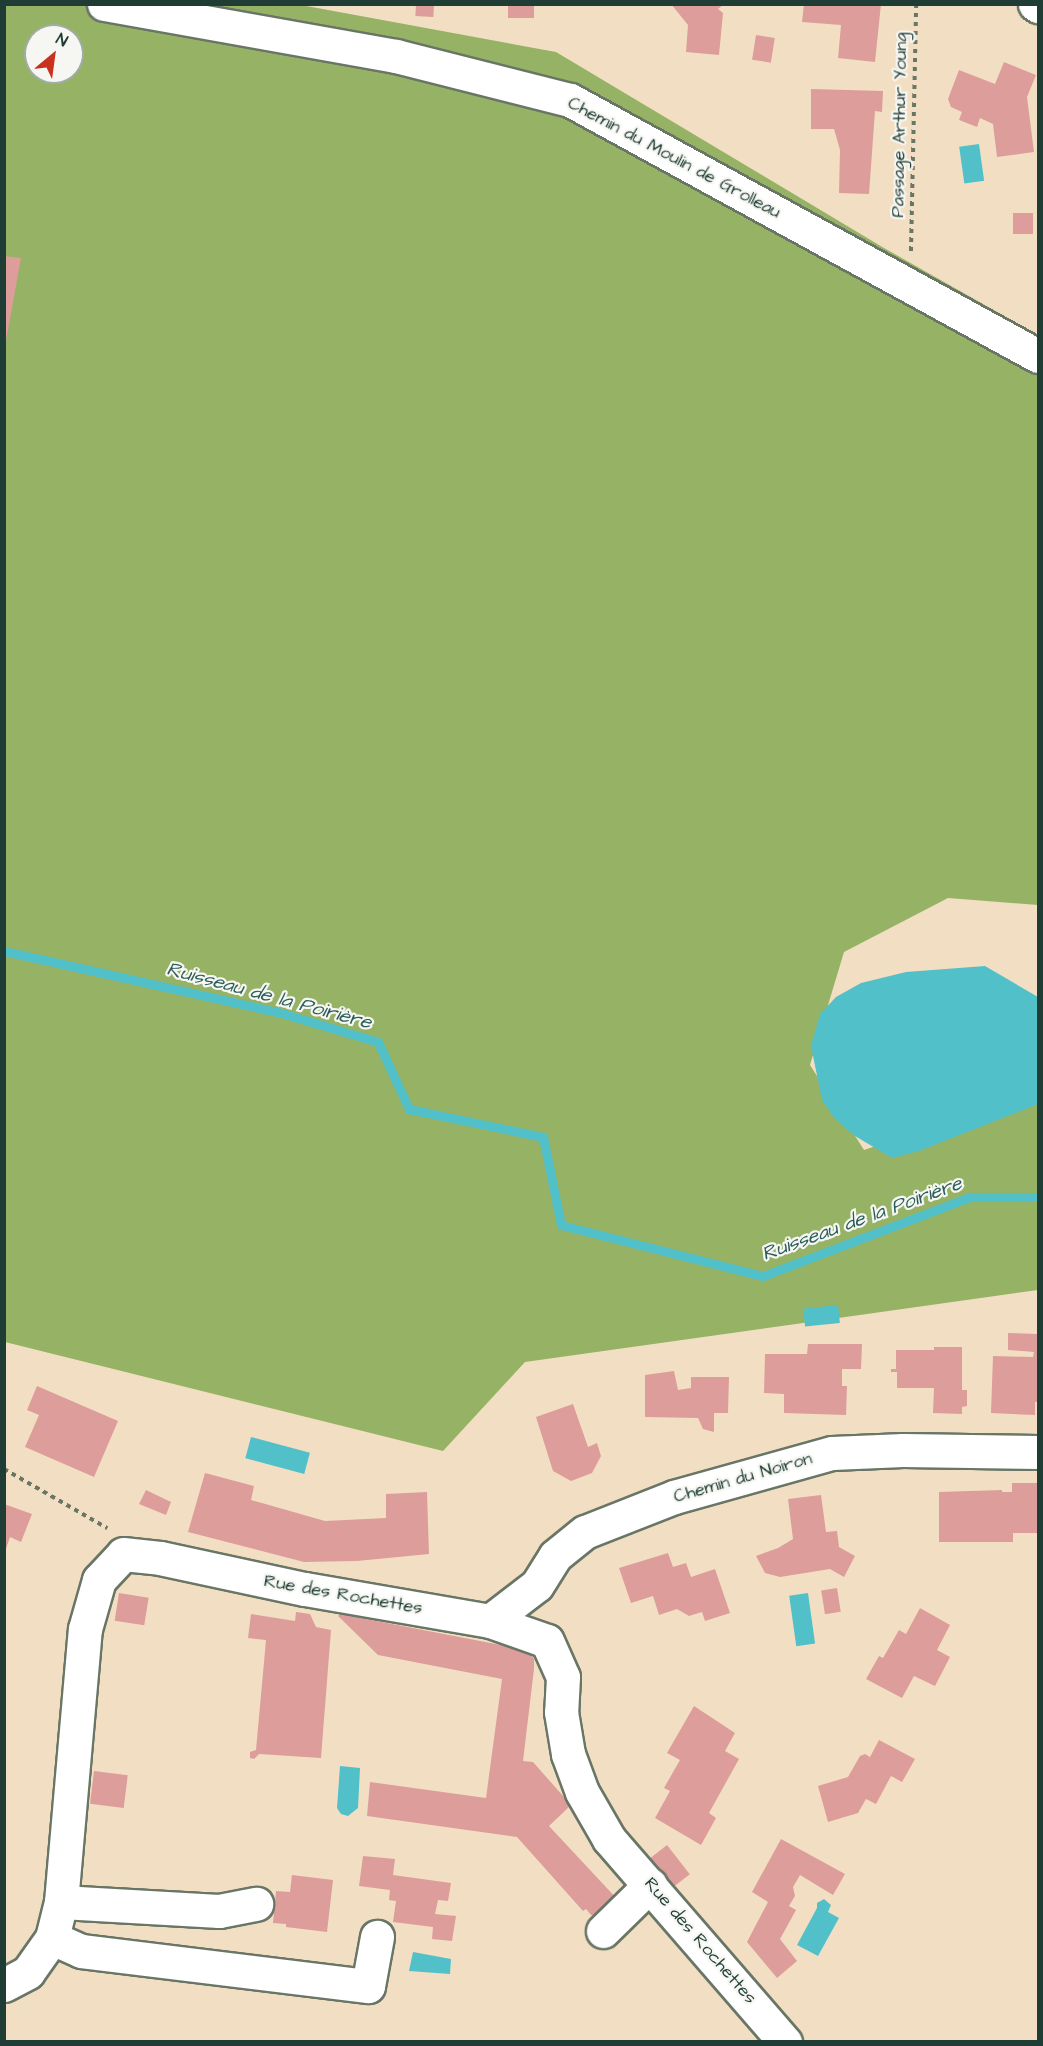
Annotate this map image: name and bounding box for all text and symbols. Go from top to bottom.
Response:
north arrow [24,24,84,84]
text: N [52,28,71,52]
street label: Passage Arthur Young [888,32,912,218]
street label: Chemin du Moulin de Grolleau [564,93,784,223]
water label: Ruisseau de la Poirière [164,957,374,1035]
water label: Ruisseau de la Poirière [759,1172,965,1266]
street label: Chemin du Noiron [671,1448,815,1508]
street label: Rue des Rochettes [262,1570,424,1620]
street label: Rue des Rochettes [639,1873,761,2009]

